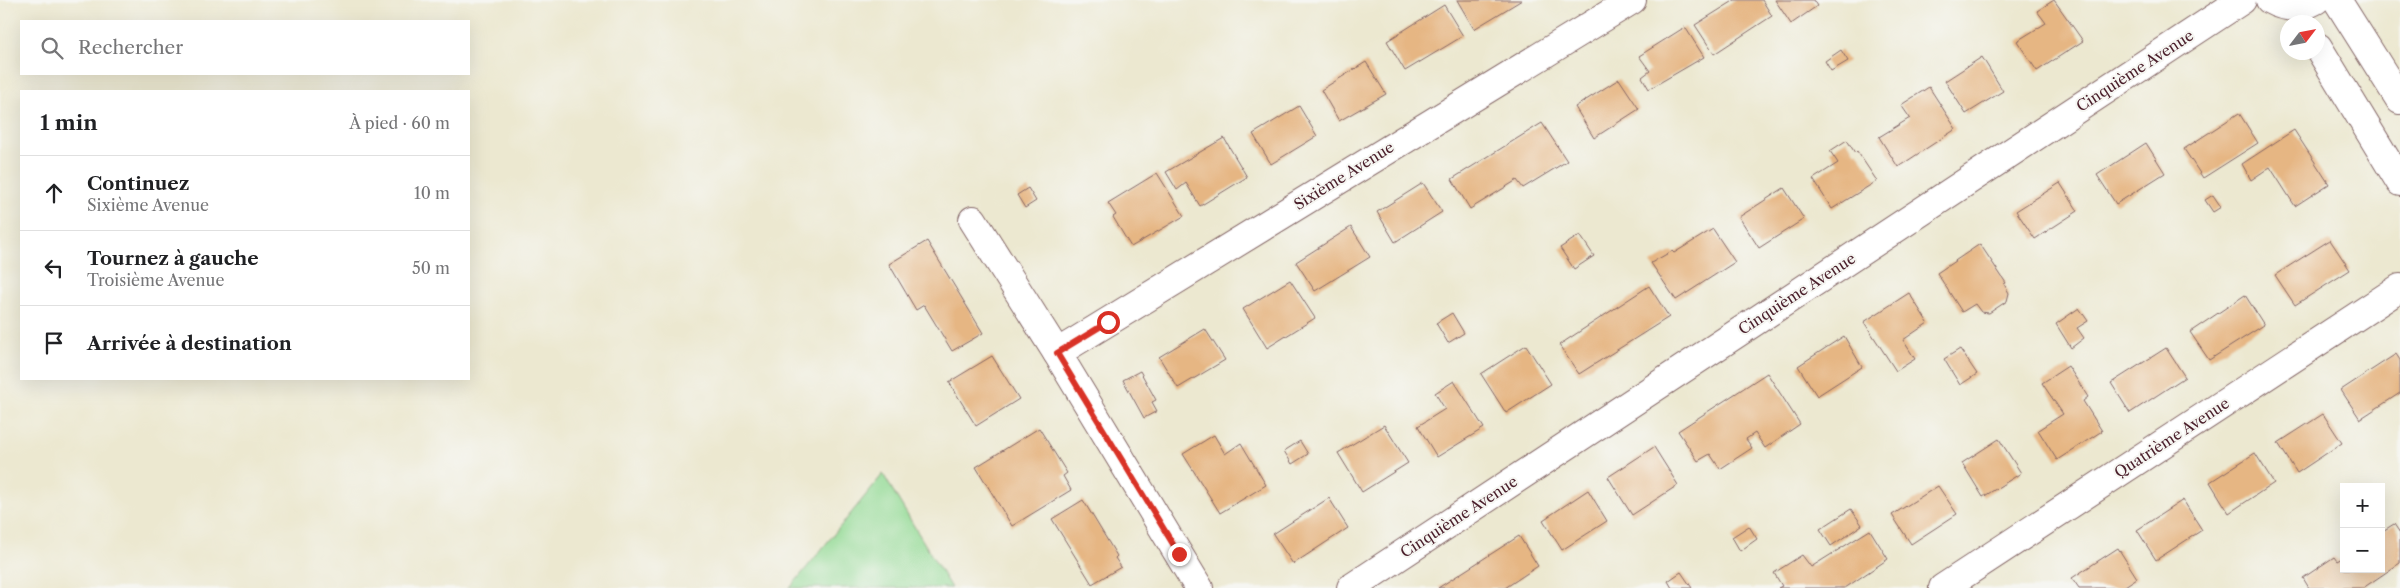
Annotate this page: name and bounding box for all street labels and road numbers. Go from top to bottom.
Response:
street label: Cinquième Avenue [2073,26,2197,116]
street label: Sixième Avenue [1290,137,1397,214]
street label: Cinquième Avenue [1735,249,1859,339]
street label: Quatrième Avenue [2111,393,2233,482]
street label: Cinquième Avenue [1397,472,1521,562]

